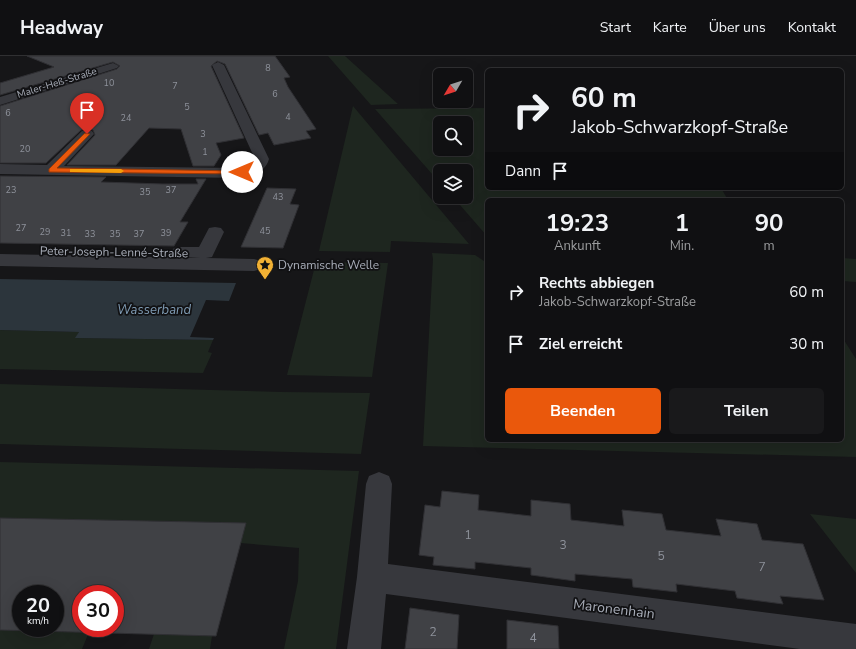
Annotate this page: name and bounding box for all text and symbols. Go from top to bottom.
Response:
text: Headway [20,15,103,41]
text: Start [600,18,631,37]
text: Karte [653,18,687,37]
text: Über uns [709,18,766,37]
text: Kontakt [788,18,836,37]
house number: 8 [265,62,271,74]
street label: Maler-Heß-Straße [15,64,99,102]
north arrow [433,68,473,108]
map controls [433,68,473,204]
house number: 10 [104,77,114,89]
text: 60 m [571,79,637,117]
house number: 7 [172,80,178,92]
icon: right [505,84,557,136]
house number: 6 [272,88,278,100]
pin [70,93,104,134]
icon: arrive [76,99,98,121]
house number: 5 [184,101,190,113]
house number: 6 [5,107,11,119]
house number: 4 [285,111,291,123]
house number: 24 [121,112,132,124]
text: Jakob-Schwarzkopf-Straße [571,115,788,139]
button: search [433,116,473,156]
house number: 3 [200,128,206,140]
house number: 20 [20,143,30,155]
house number: 1 [202,146,208,158]
position arrow [221,151,263,193]
icon: arrive [549,160,571,182]
text: Dann [505,161,541,181]
button: layers [433,164,473,204]
house number: 23 [6,184,16,196]
house number: 37 [166,184,176,196]
house number: 35 [140,186,150,198]
house number: 43 [273,191,283,203]
text: 19:23 [546,207,609,239]
text: 1 [675,207,689,239]
text: 90 [755,207,783,239]
house number: 27 [16,222,26,234]
house number: 45 [260,225,270,237]
house number: 29 [40,226,50,238]
house number: 31 [61,227,71,239]
house number: 39 [161,227,171,239]
house number: 33 [85,228,95,240]
house number: 35 [110,228,120,240]
house number: 37 [134,228,144,240]
text: Ankunft [554,237,601,255]
text: Min. [670,237,694,255]
text: m [763,237,775,255]
street label: Peter-Joseph-Lenné-Straße [40,243,188,261]
place icon: Dynamische Welle [255,255,275,280]
place label: Dynamische Welle [278,257,379,273]
text: Rechts abbiegen [539,273,654,293]
icon: right [505,281,527,303]
text: 60 m [789,282,824,302]
text: Jakob-Schwarzkopf-Straße [539,293,696,311]
water label: Wasserband [117,301,191,319]
icon: arrive [505,333,527,355]
text: Ziel erreicht [539,334,622,354]
text: 30 m [789,334,824,354]
button: Beenden [505,388,661,434]
button: Teilen [669,388,824,434]
house number: 1 [464,527,472,543]
house number: 3 [559,537,567,553]
house number: 5 [657,548,665,564]
house number: 7 [758,559,766,575]
speed limit sign: 30 [72,585,124,637]
text: 20 [26,592,50,619]
street label: Maronenhain [572,595,656,623]
text: km/h [27,614,49,628]
house number: 2 [429,624,437,640]
house number: 4 [529,630,537,646]

